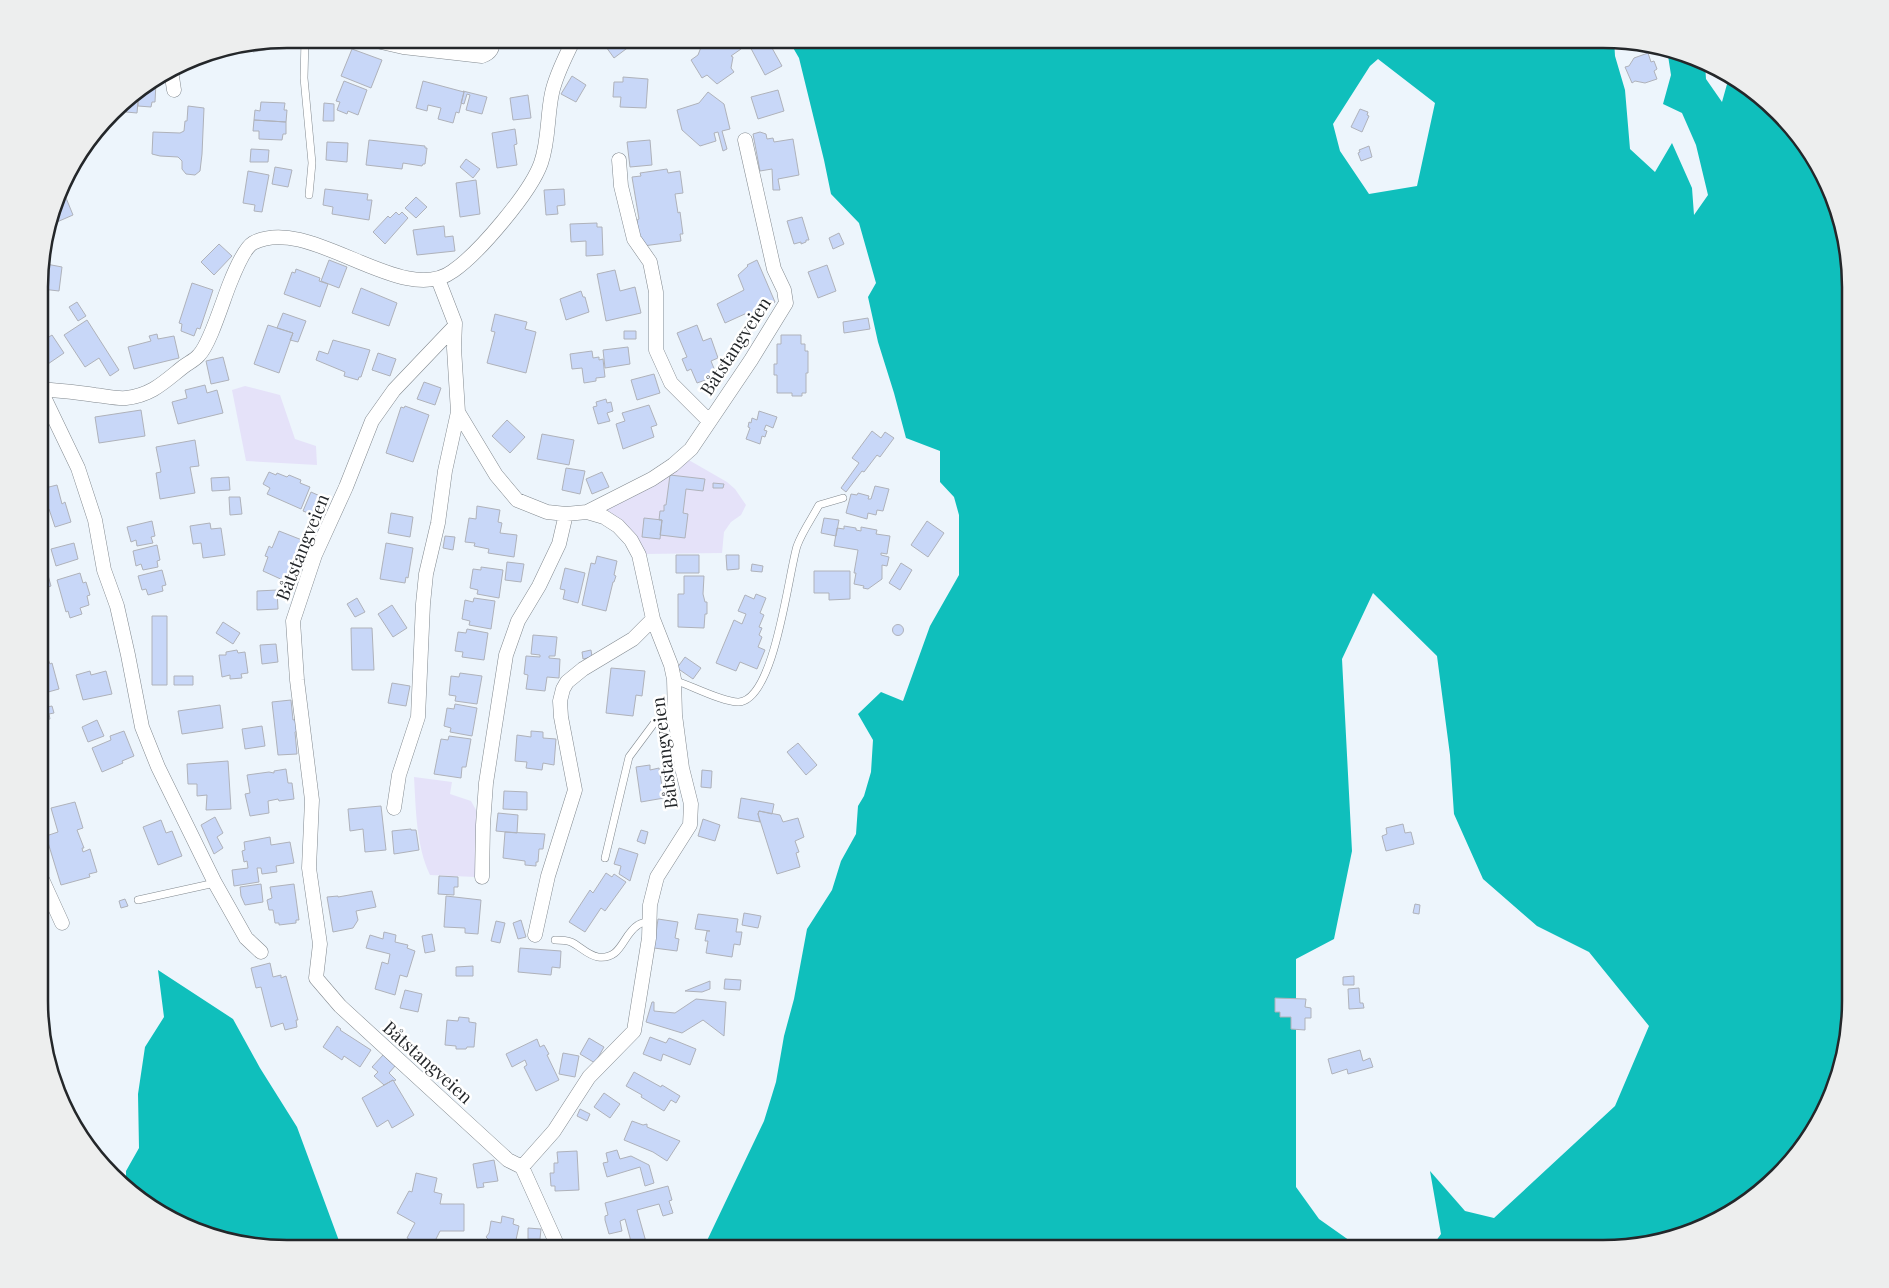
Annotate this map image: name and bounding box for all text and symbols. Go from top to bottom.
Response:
street label: Båtstangveien [694,292,776,400]
street label: Båtstangveien [270,490,334,604]
street label: Båtstangveien [645,695,683,810]
street label: Båtstangveien [378,1015,478,1109]

